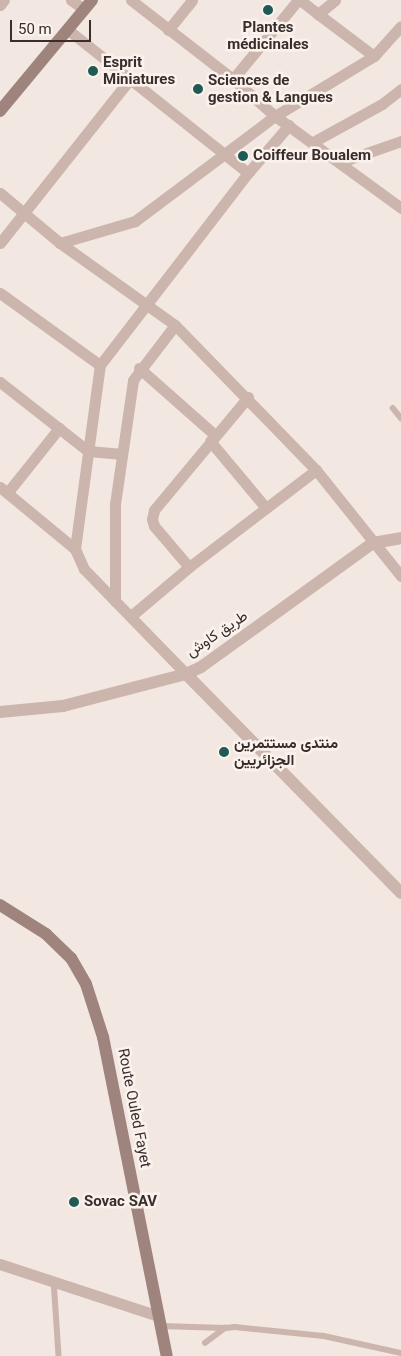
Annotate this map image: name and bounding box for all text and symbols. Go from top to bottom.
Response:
marker: Plantes médicinales [262,4,274,16]
scale bar [12,10,94,42]
place label: Plantes médicinales [227,18,309,53]
text: 50 m [18,20,52,38]
place label: Esprit Miniatures [103,53,175,88]
marker: Esprit Miniatures [87,65,99,77]
place label: Sciences de gestion & Langues [208,71,333,106]
marker: Sciences de gestion & Langues [192,83,204,95]
place label: Coiffeur Boualem [253,147,371,165]
marker: Coiffeur Boualem [237,150,249,162]
street label: طريق كاوش [183,607,251,661]
place label: منتدى مستتمرين الجزائريين [234,734,338,769]
marker: منتدى مستتمرين الجزائريين [218,746,230,758]
street label: Route Ouled Fayet [114,1047,154,1169]
place label: Sovac SAV [84,1193,157,1211]
marker: Sovac SAV [68,1196,80,1208]

